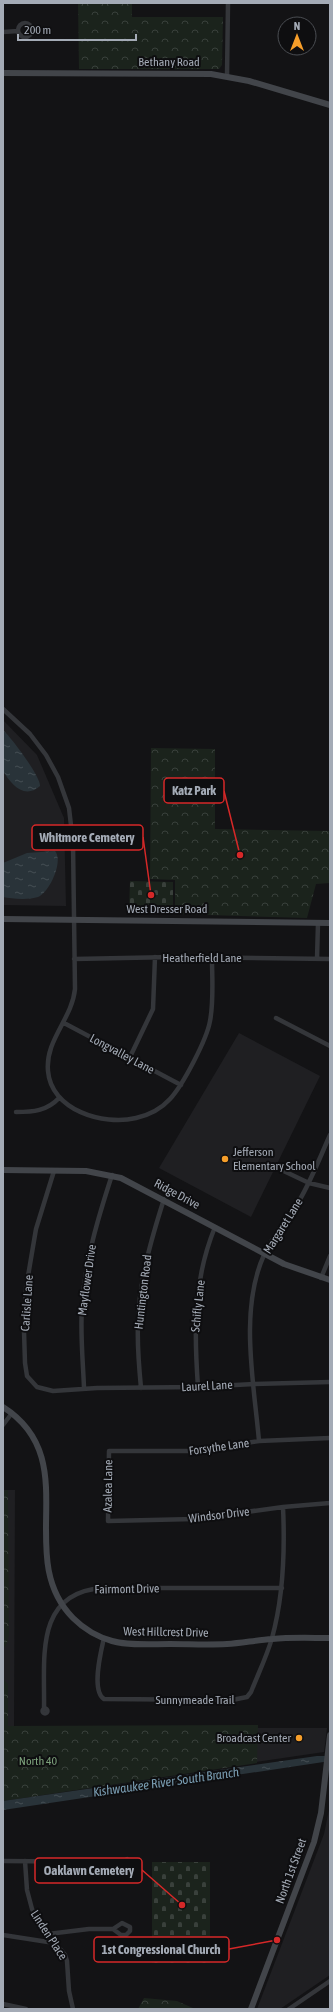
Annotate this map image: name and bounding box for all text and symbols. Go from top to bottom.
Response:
scale bar [18,16,136,42]
north arrow [277,16,317,56]
text: N [294,20,300,32]
text: 200 m [24,23,51,37]
street label: Bethany Road [138,55,200,69]
callout: Katz Park [164,778,224,803]
text: Katz Park [172,783,216,798]
callout: Whitmore Cemetery [32,825,143,850]
text: Whitmore Cemetery [38,830,135,845]
street label: West Dresser Road [127,902,207,916]
street label: Heatherfield Lane [162,951,242,965]
street label: Longvalley Lane [87,1031,157,1077]
place label: Jefferson Elementary School [233,1145,316,1173]
marker: Jefferson Elementary School [220,1154,230,1164]
street label: Ridge Drive [152,1176,202,1212]
street label: Margaret Lane [260,1196,306,1256]
street label: Mayflower Drive [75,1244,99,1316]
street label: Huntington Road [131,1254,155,1330]
street label: Carlisle Lane [18,1274,36,1332]
street label: Schifly Lane [188,1279,208,1333]
street label: Laurel Lane [181,1378,233,1394]
street label: Forsythe Lane [188,1436,250,1458]
street label: Azalea Lane [101,1459,115,1513]
street label: Windsor Drive [188,1504,250,1526]
street label: Fairmont Drive [94,1581,160,1597]
street label: West Hillcrest Drive [123,1624,209,1640]
street label: Sunnymeade Trail [155,1693,235,1707]
place label: Broadcast Center [217,1731,291,1745]
marker: Broadcast Center [294,1733,304,1743]
park label: North 40 [19,1754,58,1768]
water label: Kishwaukee River South Branch [92,1764,241,1800]
street label: North 1st Street [273,1836,309,1906]
callout: Oaklawn Cemetery [35,1858,142,1883]
text: Oaklawn Cemetery [44,1863,135,1878]
street label: Linden Place [28,1908,70,1962]
callout: 1st Congressional Church [94,1937,229,1962]
text: 1st Congressional Church [101,1942,221,1957]

